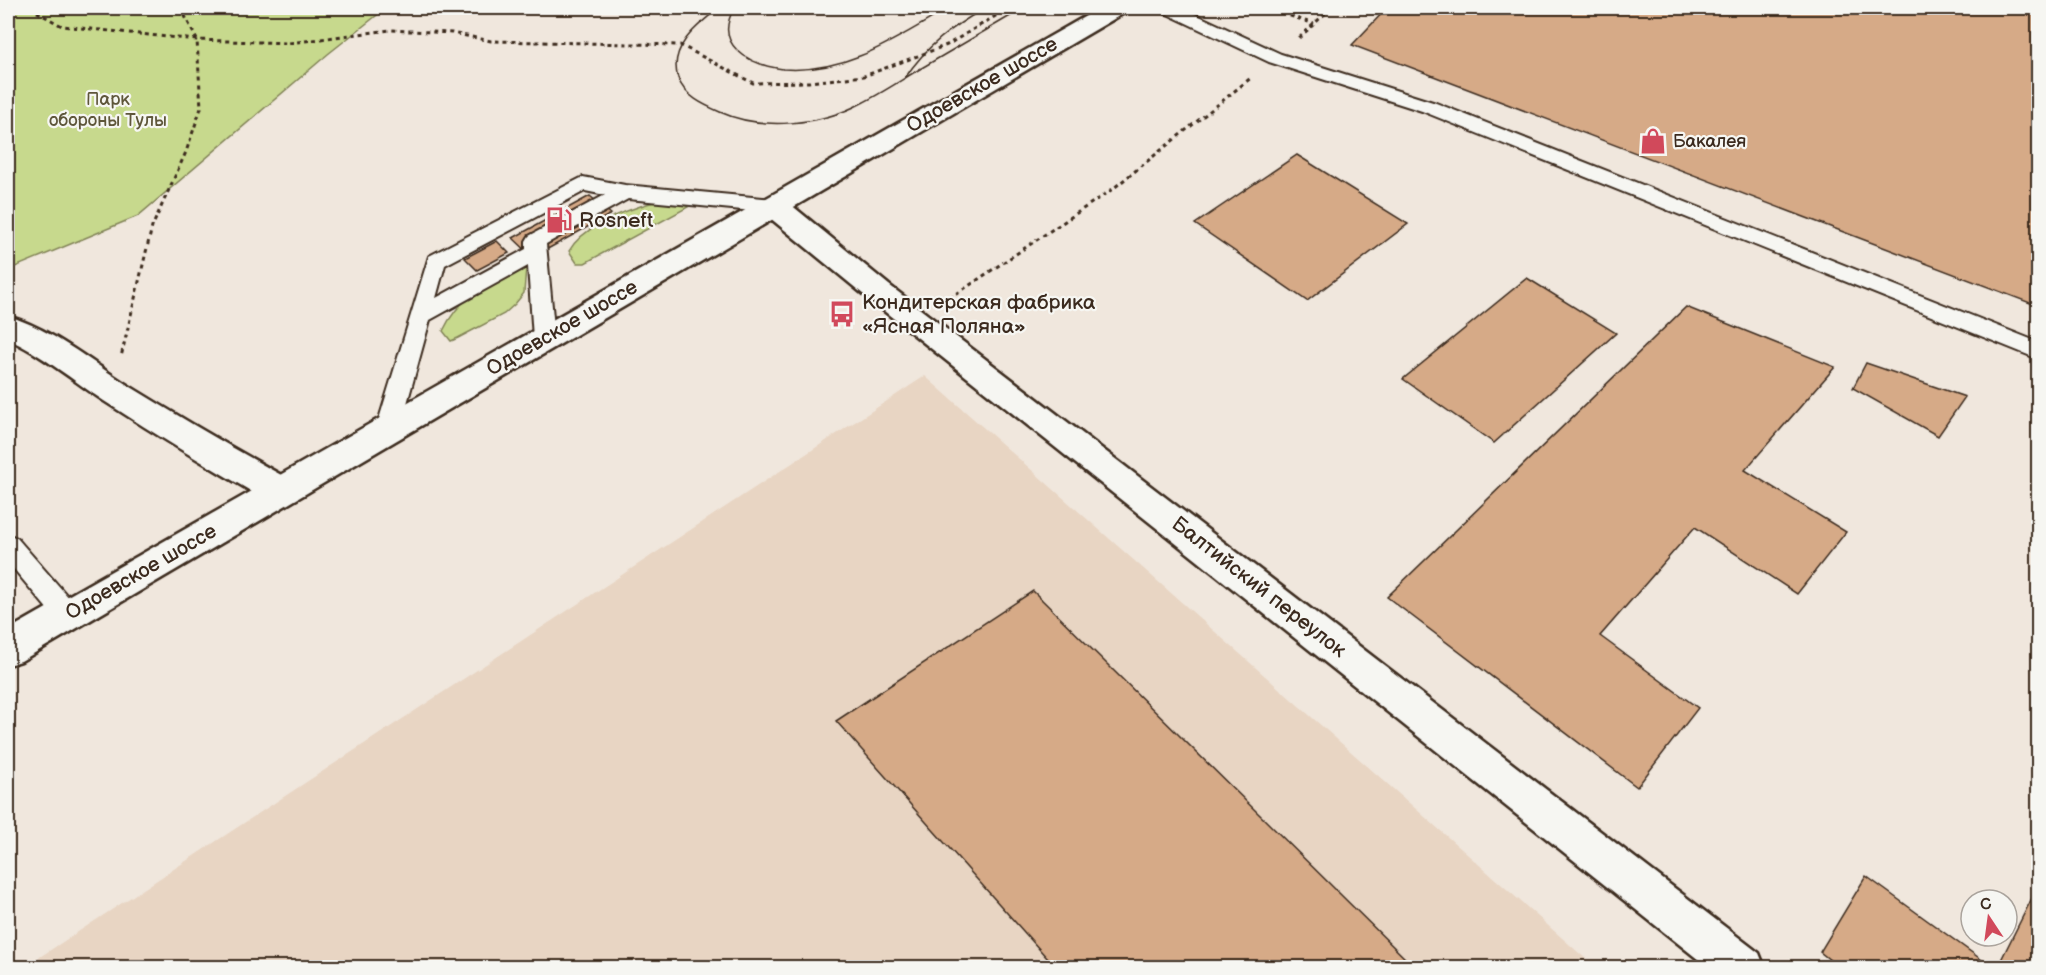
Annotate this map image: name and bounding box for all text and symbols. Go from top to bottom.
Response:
street label: Одоевское шоссе [902,31,1062,138]
park label: Парк обороны Тулы [49,89,167,131]
shop icon: Бакалея [1638,126,1668,156]
place label: Бакалея [1673,131,1746,152]
fuel station icon: Rosneft [544,205,574,235]
place label: Rosneft [579,208,654,233]
street label: Одоевское шоссе [482,274,642,381]
place label: Кондитерская фабрика «Ясная Поляна» [862,290,1096,339]
bus stop icon: Кондитерская фабрика «Ясная Поляна» [827,299,857,329]
street label: Балтийский переулок [1167,511,1351,663]
street label: Одоевское шоссе [61,518,221,625]
north arrow [1959,888,2019,948]
text: С [1978,894,1994,915]

